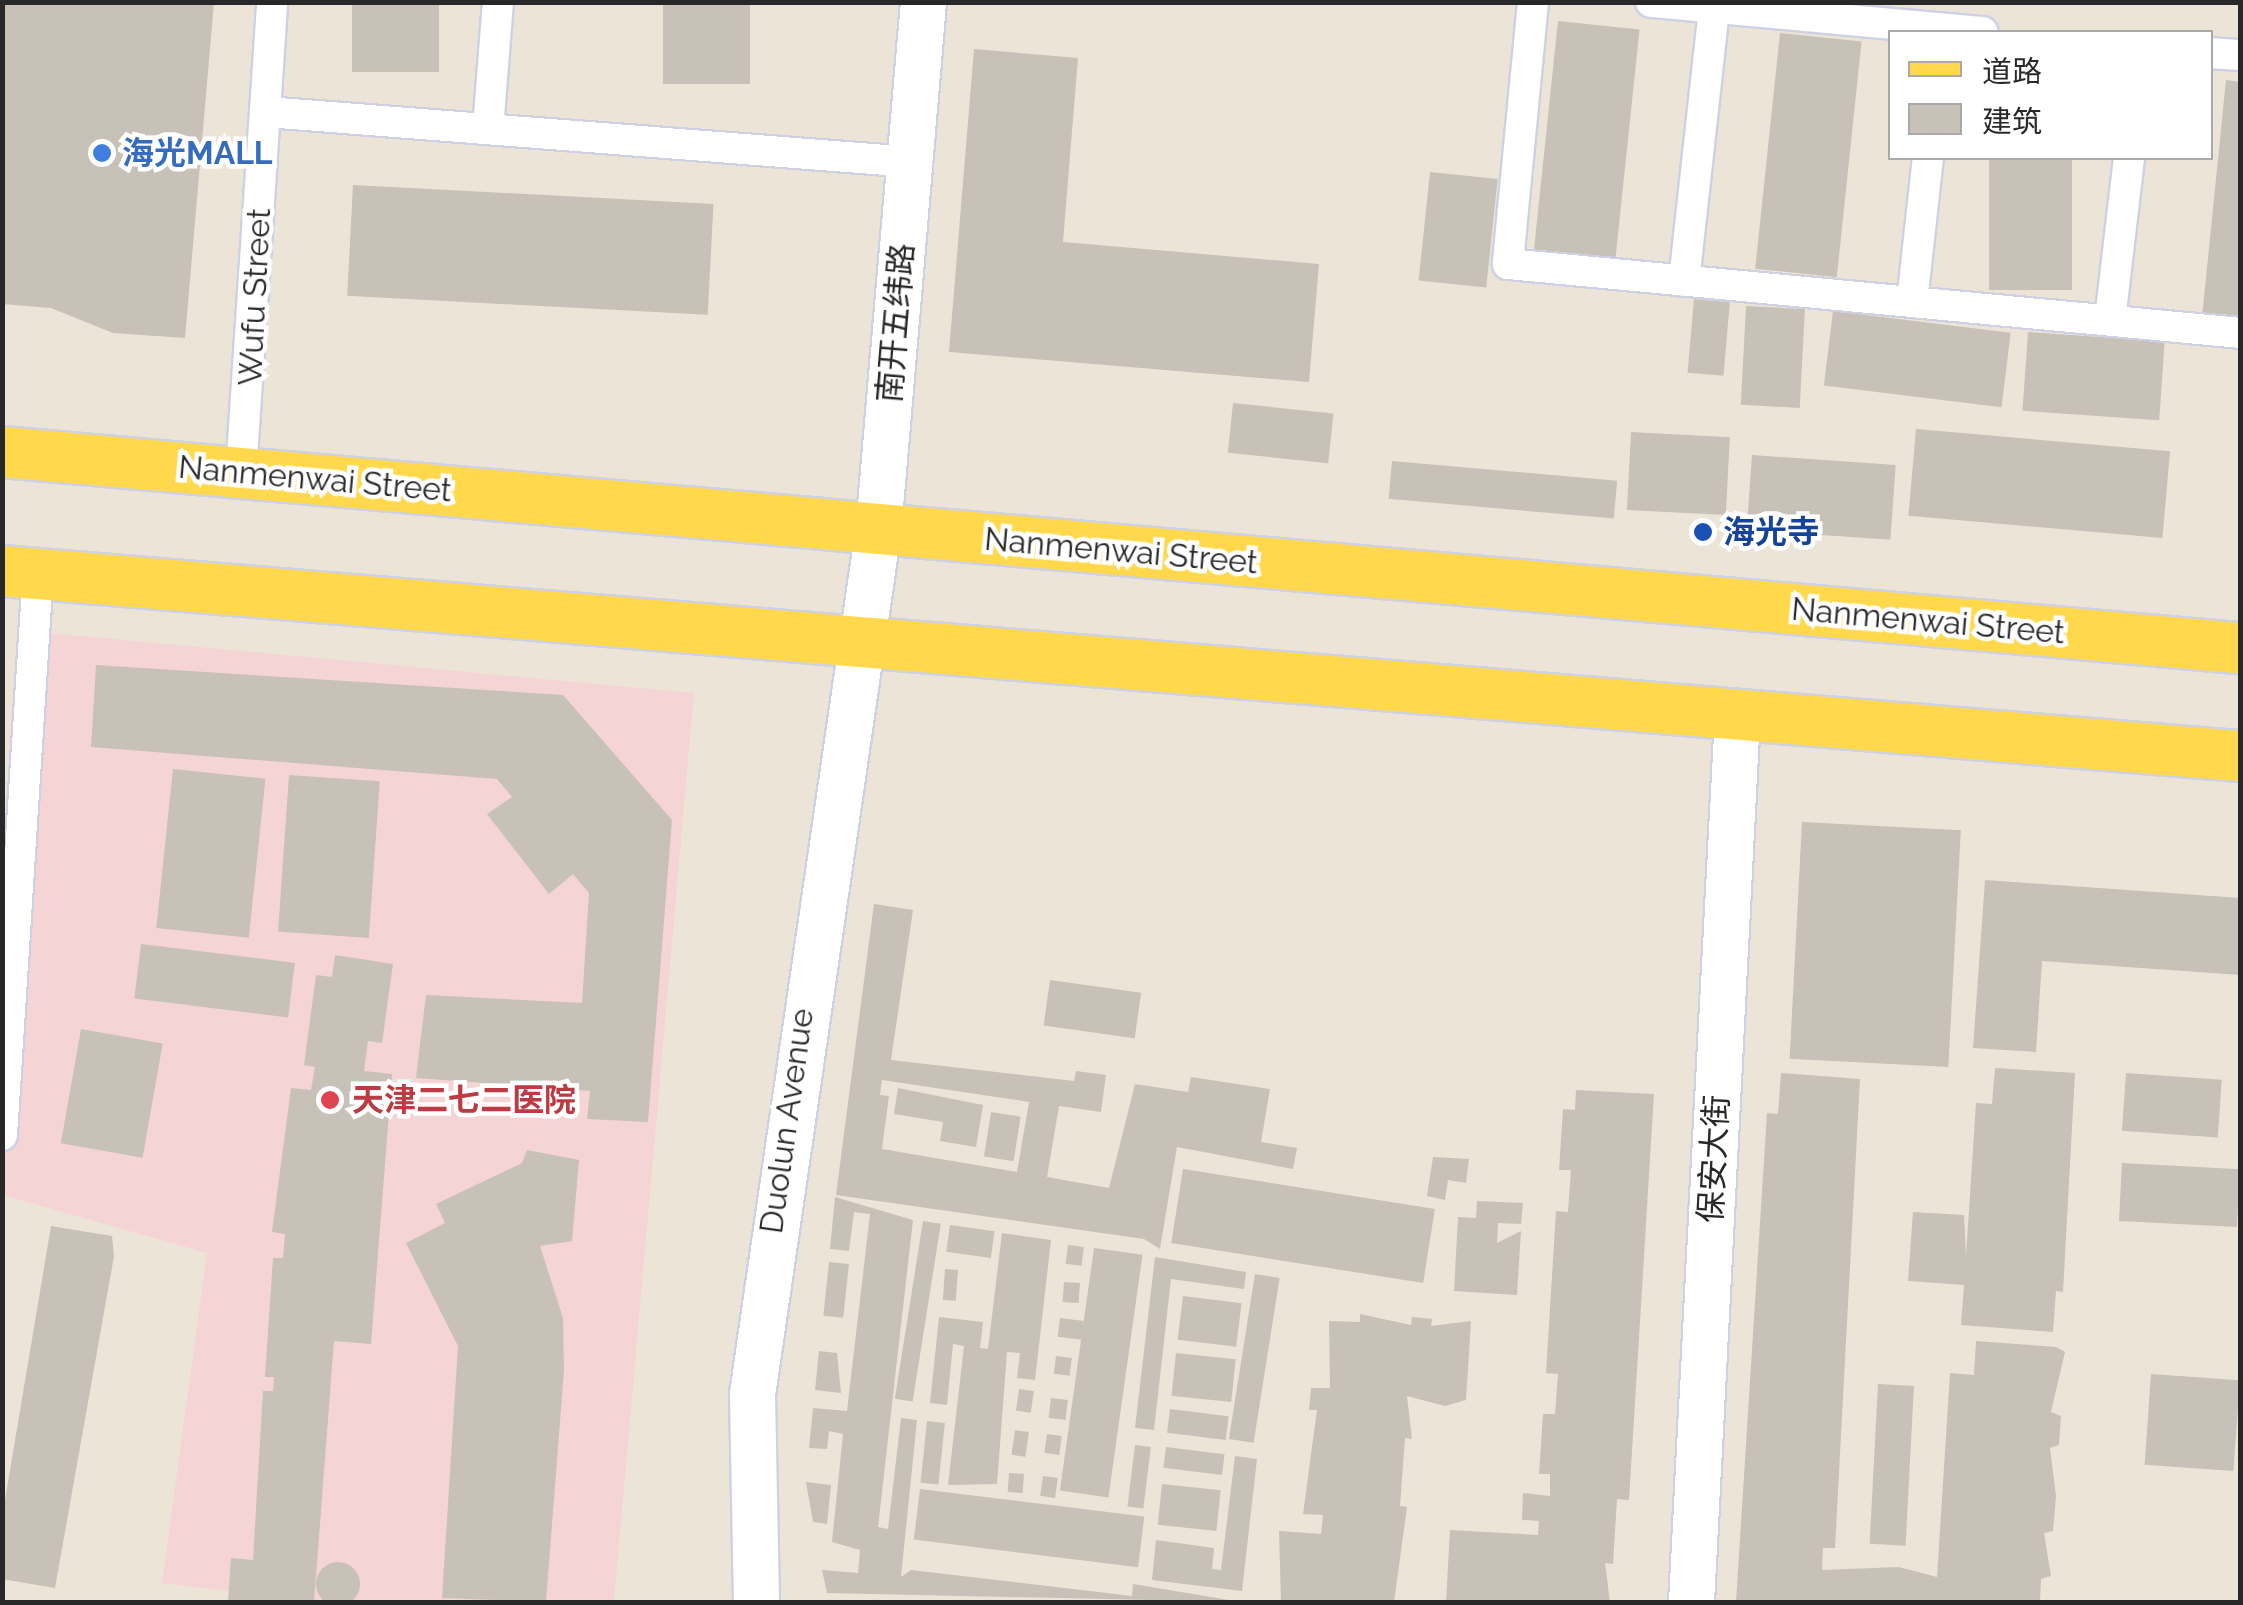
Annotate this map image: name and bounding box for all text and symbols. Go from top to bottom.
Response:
legend [1888,30,2213,160]
text: 道路 [1982,54,2042,89]
text: 建筑 [1982,104,2042,139]
place label: 海光MALL [122,134,273,172]
marker: 海光MALL [91,142,113,164]
street label: Wufu Street [231,207,279,387]
street label: 南开五纬路 [870,242,922,404]
street label: Nanmenwai Street [177,448,453,510]
place label: 海光寺 [1723,513,1819,551]
street label: Nanmenwai Street [983,520,1259,582]
marker: 海光寺 [1692,521,1714,543]
street label: Nanmenwai Street [1790,590,2066,652]
street label: Duolun Avenue [752,1006,822,1236]
place label: 天津二七二医院 [352,1081,576,1119]
marker: 天津二七二医院 [317,1087,343,1113]
street label: 保安大街 [1691,1094,1737,1224]

